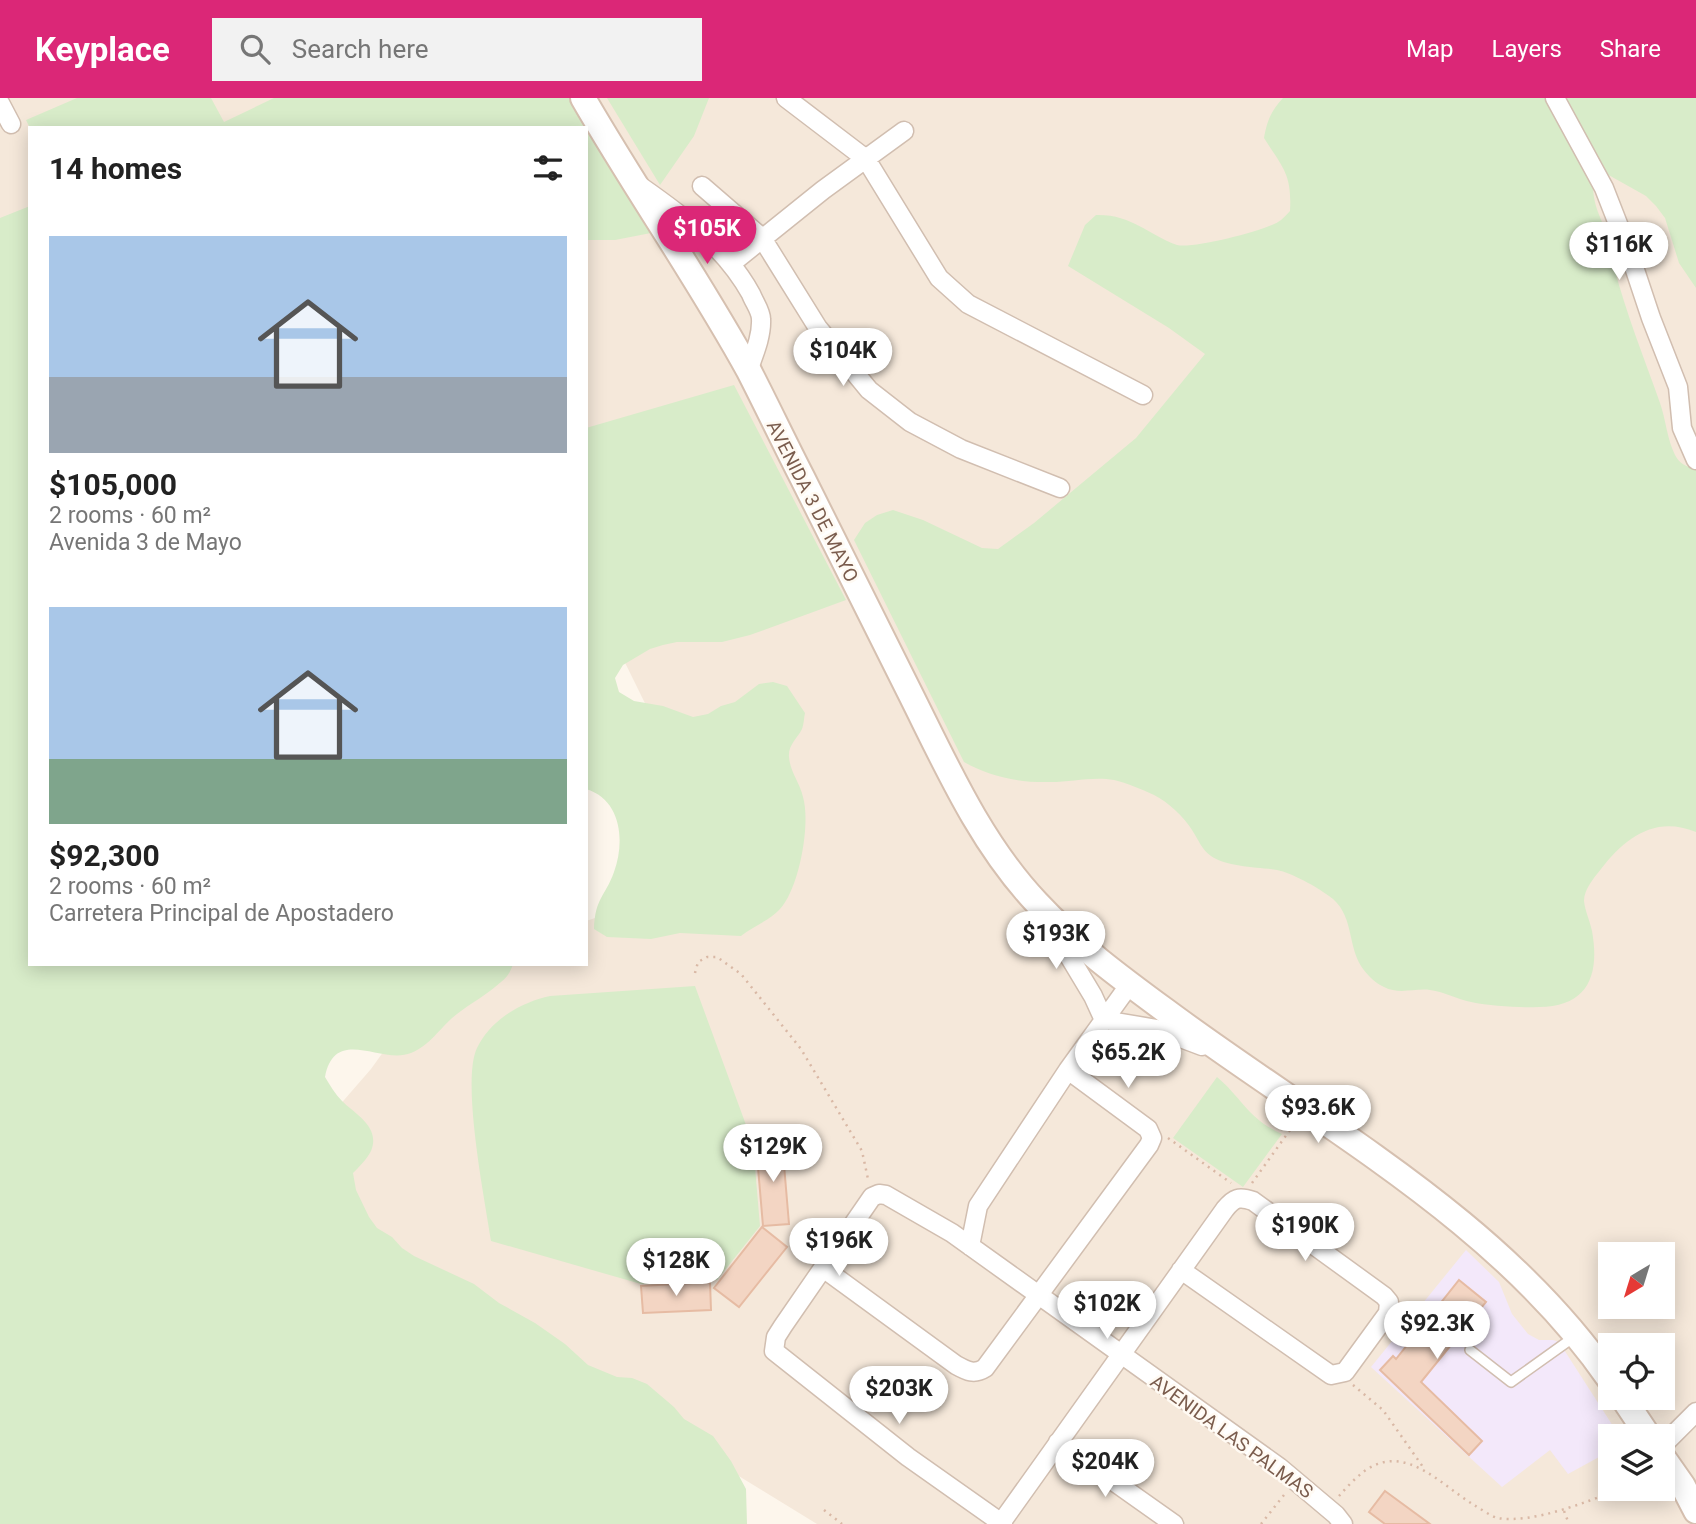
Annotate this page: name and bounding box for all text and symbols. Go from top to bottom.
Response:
search box [212,18,702,81]
text: Keyplace [35,30,170,69]
icon: search [236,30,274,68]
text: Search here [292,34,429,64]
text: Map [1406,35,1454,63]
text: Layers [1492,35,1562,63]
text: Share [1600,35,1661,63]
icon: filters [529,149,567,187]
text: 14 homes [49,151,182,186]
pin: $105K [658,206,756,266]
text: $105K [673,215,741,242]
pin: $116K [1570,222,1668,282]
text: $116K [1585,231,1653,258]
icon: home [245,281,371,407]
pin: $104K [794,328,892,388]
text: $104K [809,337,877,364]
street label: AVENIDA 3 DE MAYO [762,417,863,586]
text: $105,000 [49,467,177,502]
text: 2 rooms · 60 m² [49,502,211,529]
text: Avenida 3 de Mayo [49,529,242,556]
icon: home [245,652,371,778]
text: $92,300 [49,838,160,873]
text: 2 rooms · 60 m² [49,873,211,900]
text: Carretera Principal de Apostadero [49,900,394,927]
pin: $193K [1007,912,1105,971]
text: $193K [1022,920,1090,947]
pin: $65.2K [1071,1030,1185,1090]
text: $65.2K [1091,1039,1165,1066]
pin: $93.6K [1261,1086,1375,1145]
text: $93.6K [1281,1094,1355,1121]
pin: $129K [724,1124,822,1184]
text: $129K [739,1133,807,1160]
pin: $190K [1256,1204,1354,1263]
text: $190K [1271,1212,1339,1239]
pin: $196K [790,1218,888,1278]
text: $196K [805,1227,873,1254]
pin: $128K [627,1238,725,1298]
north arrow [1598,1242,1675,1320]
map controls [1598,1242,1675,1501]
text: $128K [642,1247,710,1274]
pin: $102K [1058,1282,1156,1341]
text: $102K [1073,1290,1141,1317]
pin: $92.3K [1380,1302,1494,1361]
text: $92.3K [1400,1310,1474,1337]
button: locate [1598,1333,1675,1410]
pin: $203K [850,1366,948,1426]
street label: AVENIDA LAS PALMAS [1146,1370,1317,1503]
text: $203K [865,1375,933,1402]
button: layers [1598,1424,1675,1501]
pin: $204K [1056,1440,1154,1499]
text: $204K [1071,1448,1139,1475]

